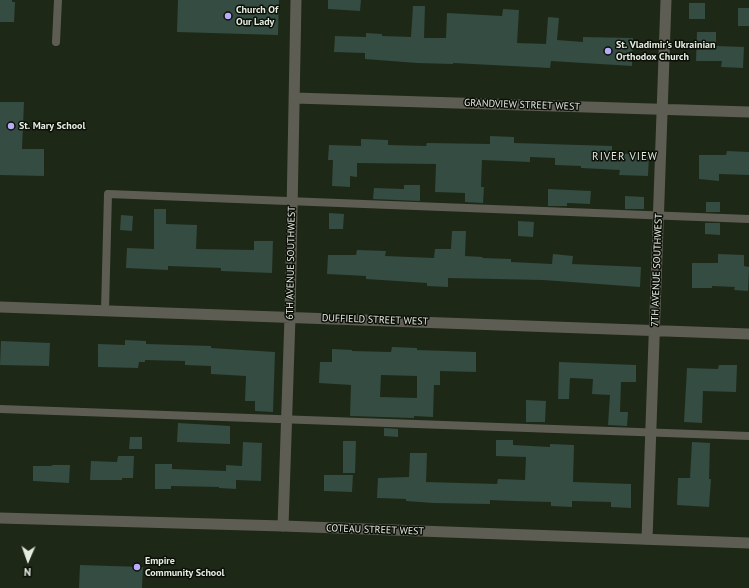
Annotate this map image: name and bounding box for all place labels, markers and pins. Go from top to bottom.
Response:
place label: Church Of Our Lady [236,4,278,28]
marker: Church Of Our Lady [223,11,233,21]
place label: St. Vladimir's Ukrainian Orthodox Church [616,39,715,62]
marker: St. Vladimir's Ukrainian Orthodox Church [603,46,613,56]
place label: St. Mary School [19,120,85,132]
marker: St. Mary School [6,121,16,131]
place label: Empire Community School [145,555,225,578]
marker: Empire Community School [132,562,142,572]

